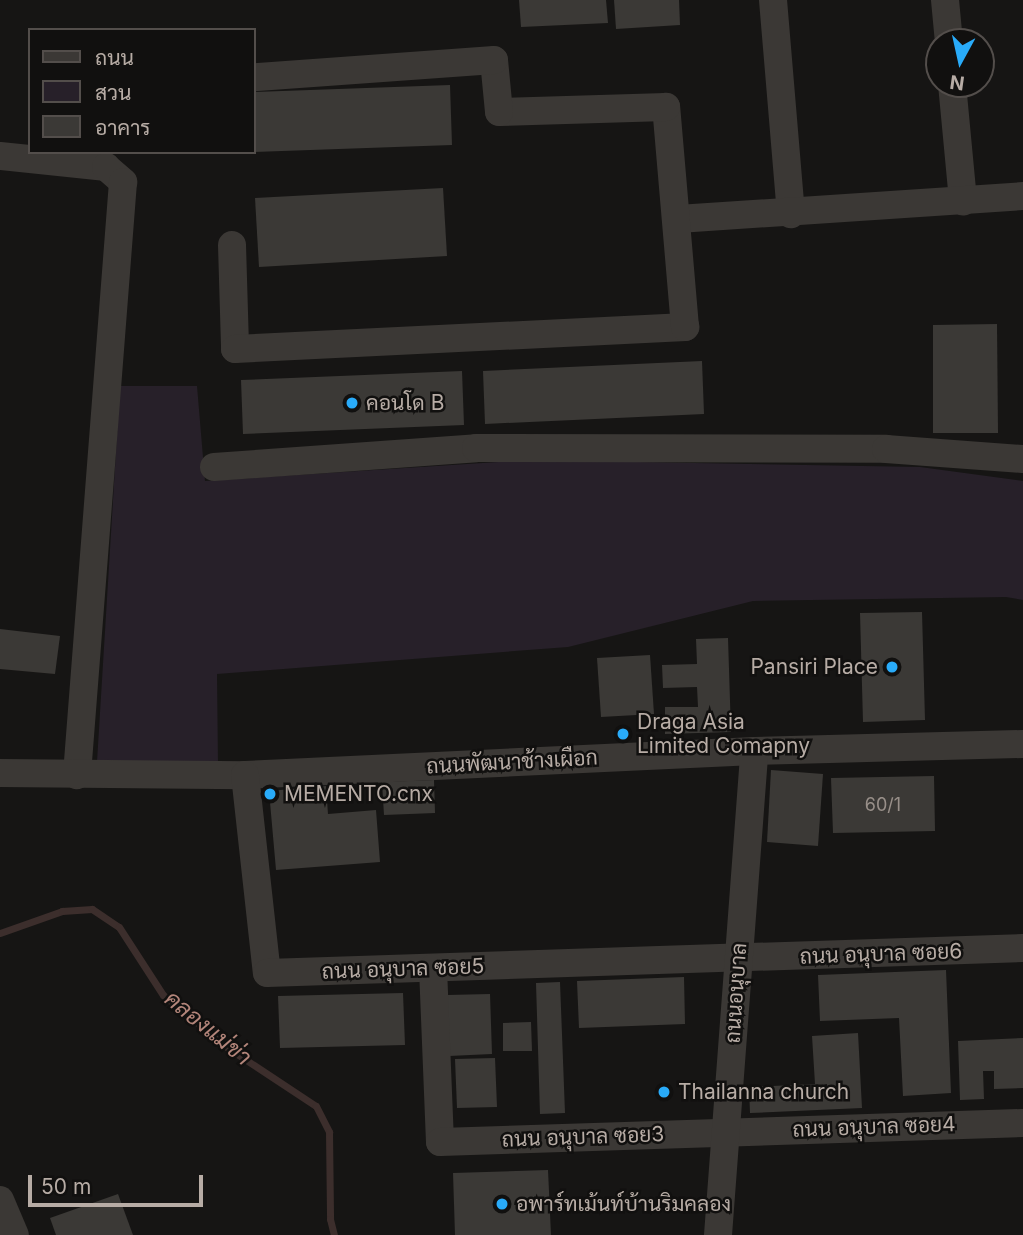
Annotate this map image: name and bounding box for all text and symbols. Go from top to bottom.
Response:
legend [28,28,256,154]
north arrow [925,28,995,98]
text: ถนน [95,45,134,70]
text: N [949,70,966,95]
text: สวน [95,80,131,105]
text: อาคาร [95,115,151,140]
place label: คอนโด B [366,390,444,416]
marker: คอนโด B [344,395,360,411]
place label: Pansiri Place [750,654,878,680]
marker: Pansiri Place [884,659,900,675]
place label: Draga Asia Limited Comapny [637,709,810,759]
marker: Draga Asia Limited Comapny [615,726,631,742]
street label: ถนนพัฒนาช้างเผือก [426,745,598,779]
place label: MEMENTO.cnx [284,781,433,807]
marker: MEMENTO.cnx [262,786,278,802]
house number: 60/1 [865,794,901,816]
street label: ถนน อนุบาล ซอย6 [799,939,963,969]
street label: ถนนอนุบาล [720,942,752,1044]
street label: ถนน อนุบาล ซอย5 [321,954,485,984]
water label: คลองแม่ข่า [159,985,257,1071]
place label: Thailanna church [678,1079,849,1105]
marker: Thailanna church [656,1084,672,1100]
street label: ถนน อนุบาล ซอย4 [792,1112,956,1142]
street label: ถนน อนุบาล ซอย3 [501,1122,665,1152]
scale bar [32,1162,206,1206]
text: 50 m [41,1174,91,1199]
place label: อพาร์ทเม้นท์บ้านริมคลอง [516,1191,731,1217]
marker: อพาร์ทเม้นท์บ้านริมคลอง [494,1196,510,1212]

